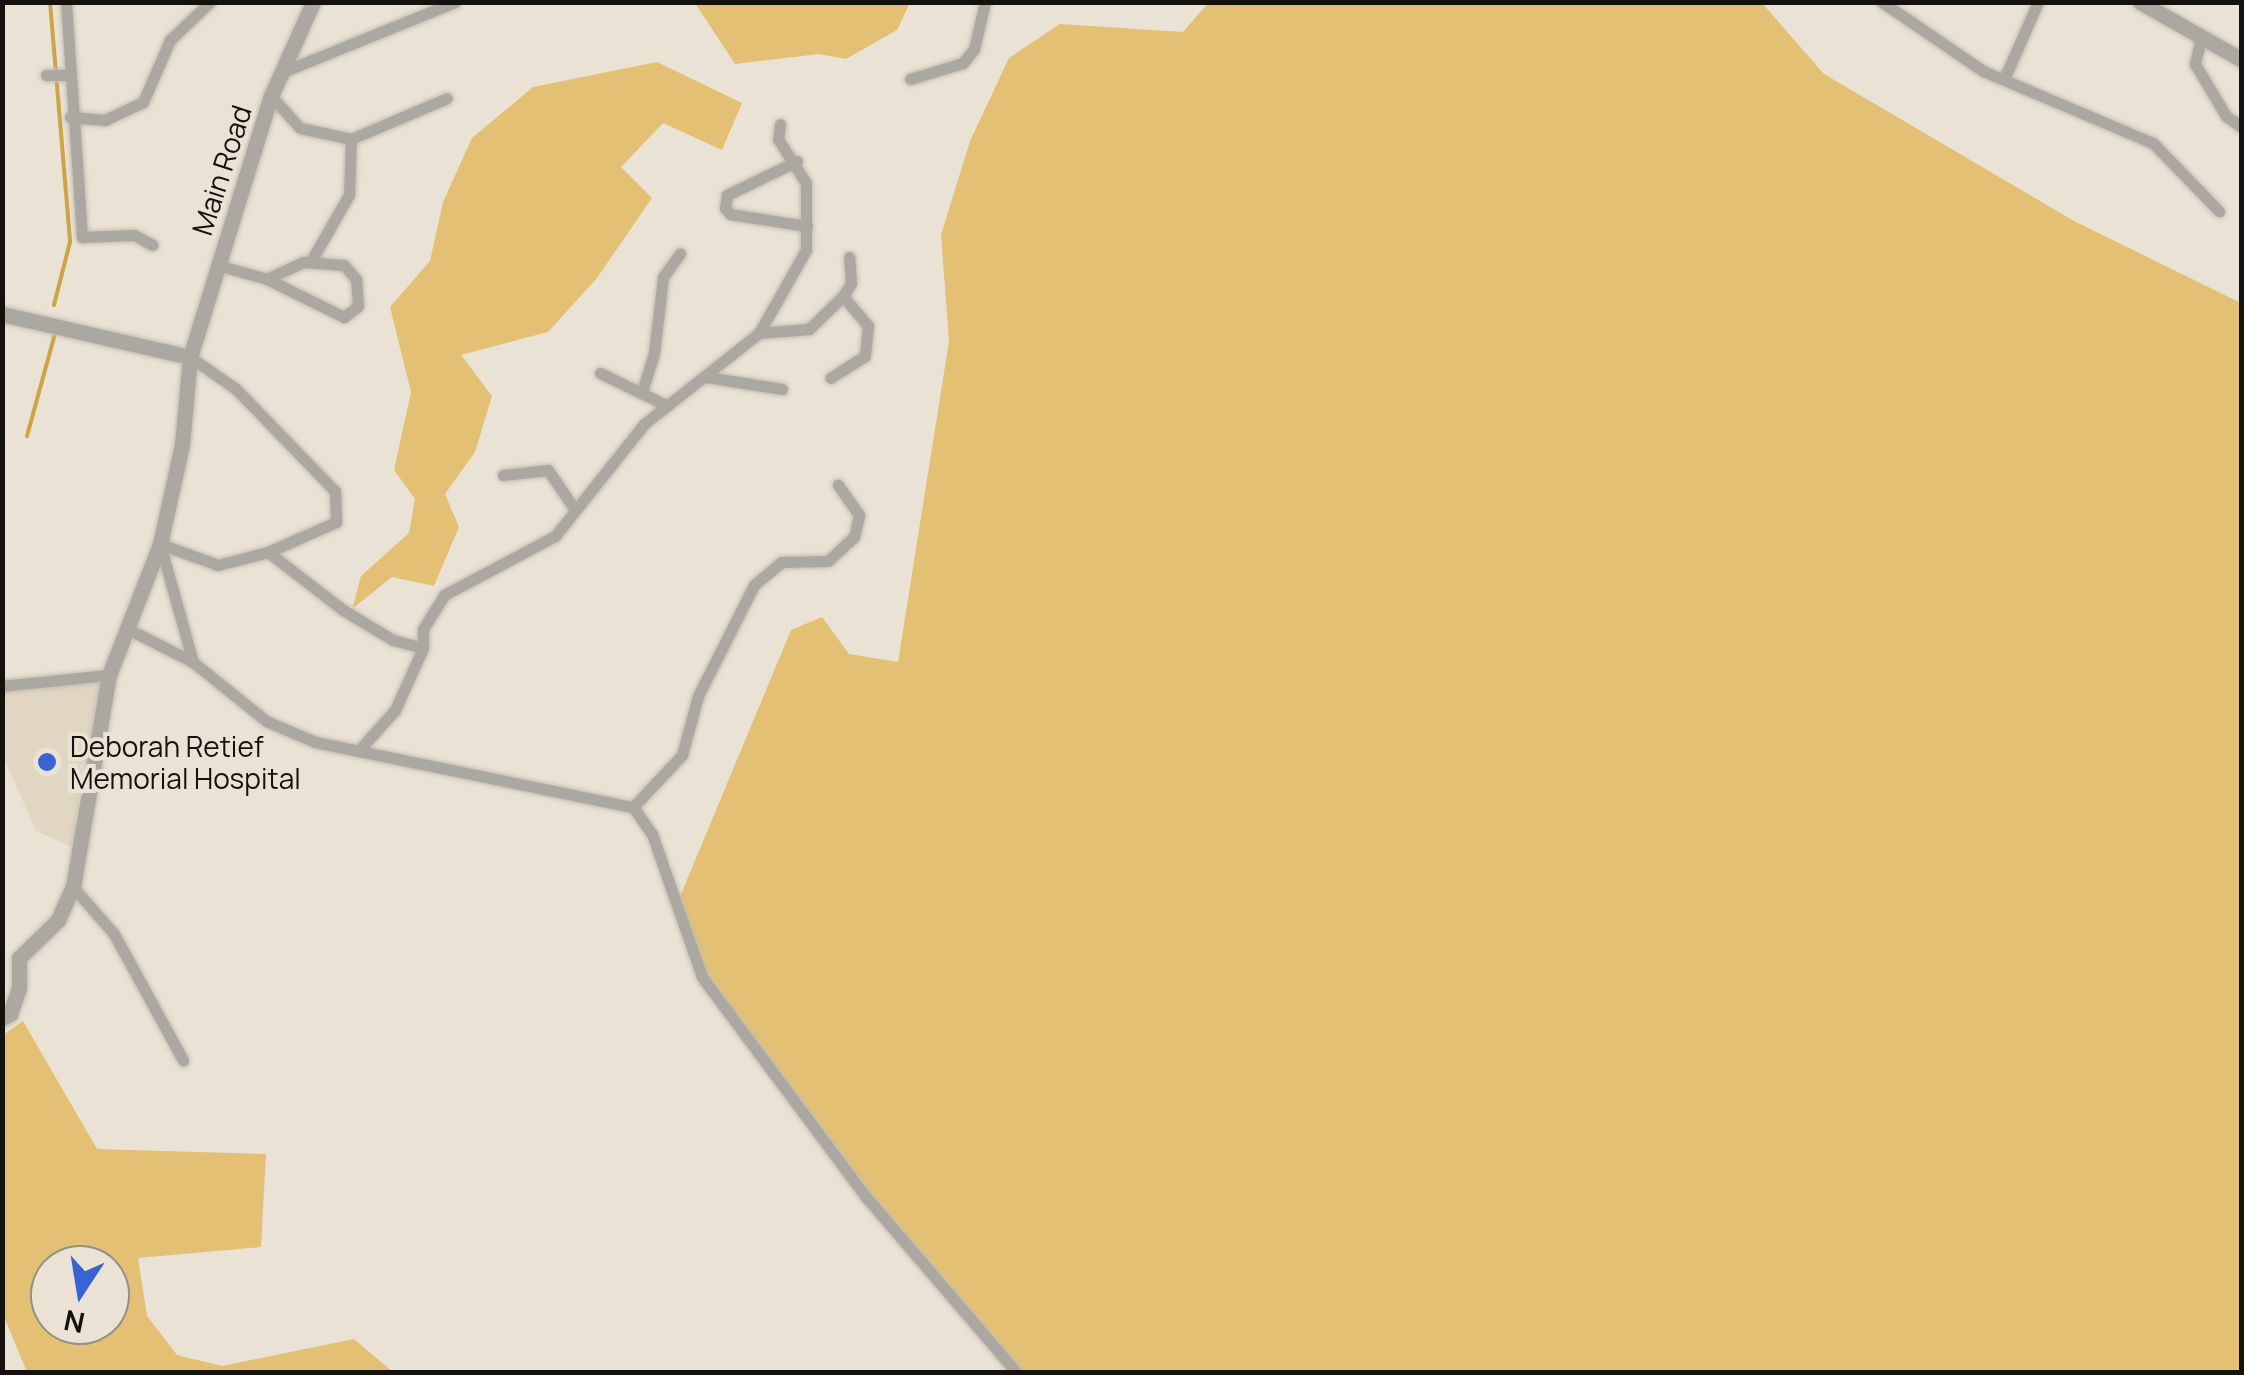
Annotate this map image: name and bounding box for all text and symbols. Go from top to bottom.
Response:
street label: Main Road [184,101,258,239]
place label: Deborah Retief Memorial Hospital [70,729,301,795]
marker: Deborah Retief Memorial Hospital [34,749,60,775]
north arrow [30,1245,130,1345]
text: N [60,1302,88,1343]

